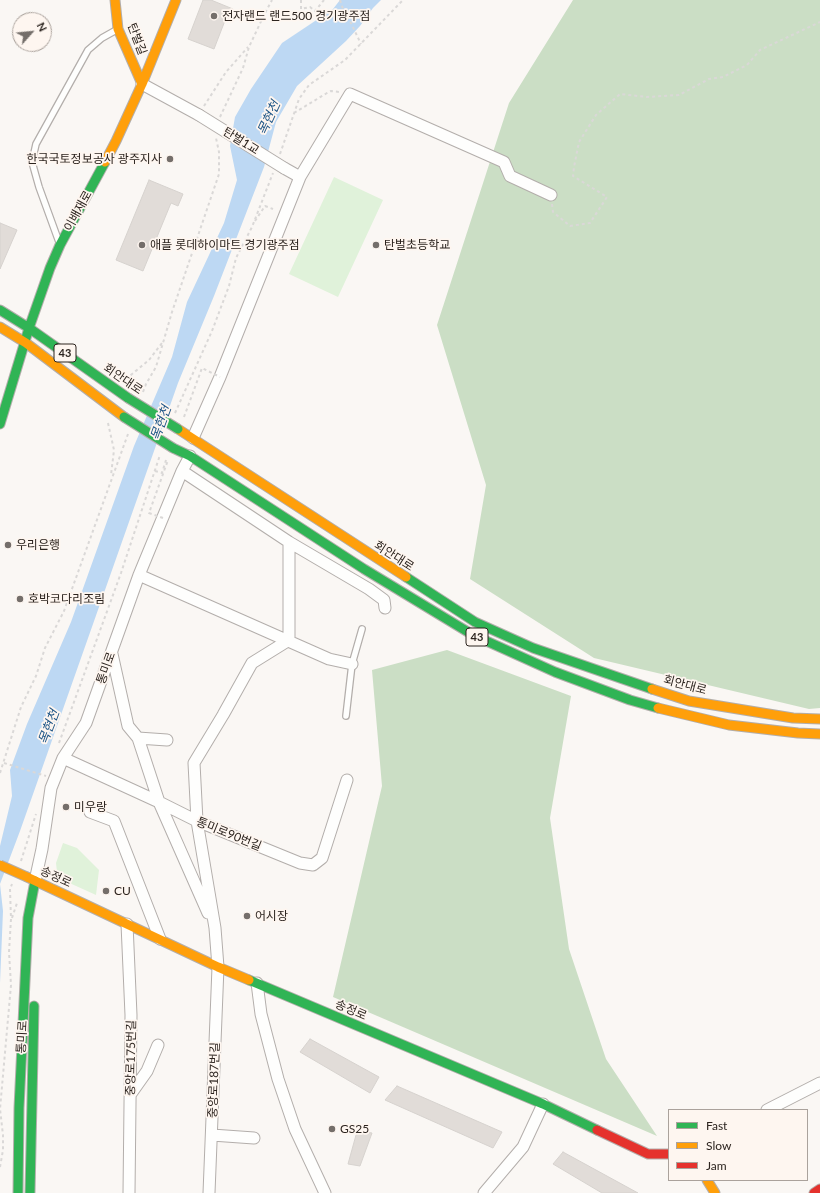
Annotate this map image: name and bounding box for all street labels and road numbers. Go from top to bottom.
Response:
street label: 탄벌길 [124,21,150,57]
street label: 탄벌1교 [220,124,262,158]
street label: 이배재로 [61,188,95,234]
road number: 43 [54,344,76,362]
street label: 회안대로 [101,361,145,397]
street label: 회안대로 [372,538,416,574]
road number: 43 [466,628,488,646]
street label: 통미로 [94,650,118,686]
street label: 회안대로 [662,672,708,698]
street label: 통미로90번길 [194,814,264,854]
street label: 송정로 [38,863,74,891]
street label: 송정로 [333,997,369,1023]
street label: 통미로 [14,1020,30,1054]
street label: 중앙로175번길 [123,1020,139,1096]
street label: 중앙로187번길 [205,1042,223,1118]

